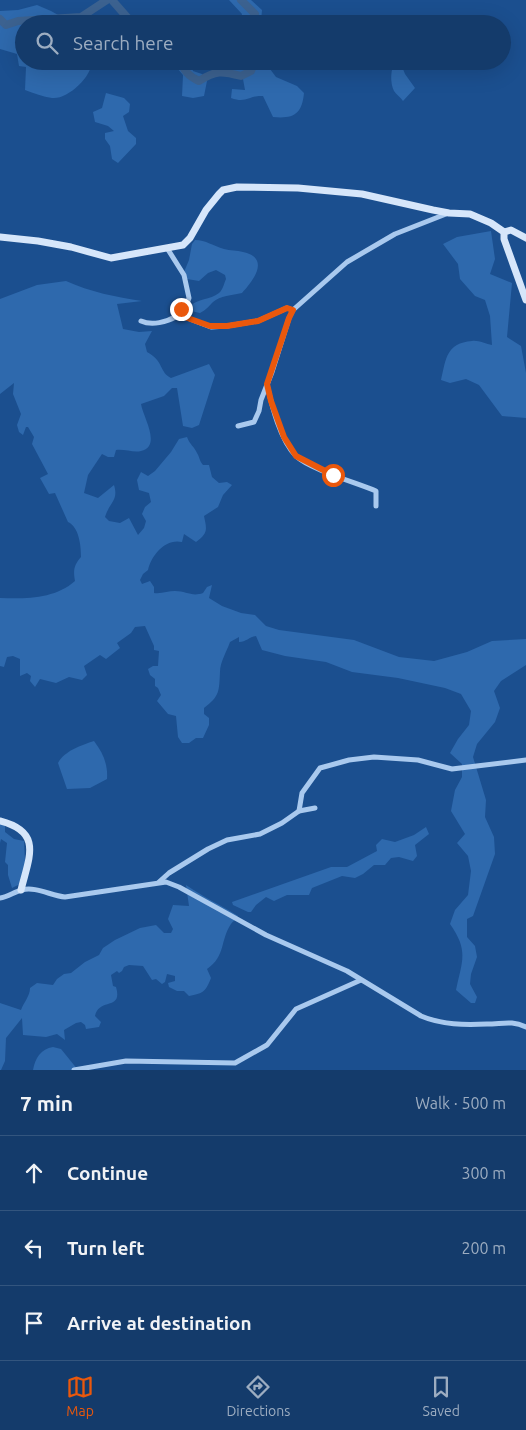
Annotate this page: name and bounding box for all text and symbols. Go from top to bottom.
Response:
search box [15,15,511,70]
icon: search [33,29,61,57]
text: Search here [73,32,173,54]
route end [170,298,193,321]
route start [322,464,345,487]
text: 7 min [20,1091,73,1115]
text: Walk · 500 m [415,1094,506,1112]
icon: ahead [20,1159,48,1187]
text: Continue [67,1162,148,1184]
text: 300 m [461,1164,506,1182]
icon: left [20,1234,48,1262]
text: Turn left [67,1237,145,1259]
text: 200 m [461,1239,506,1257]
icon: arrive [20,1309,48,1337]
text: Arrive at destination [67,1312,252,1334]
tab: Map [66,1373,94,1419]
tab: Directions [226,1373,290,1419]
tab: Saved [423,1373,460,1419]

